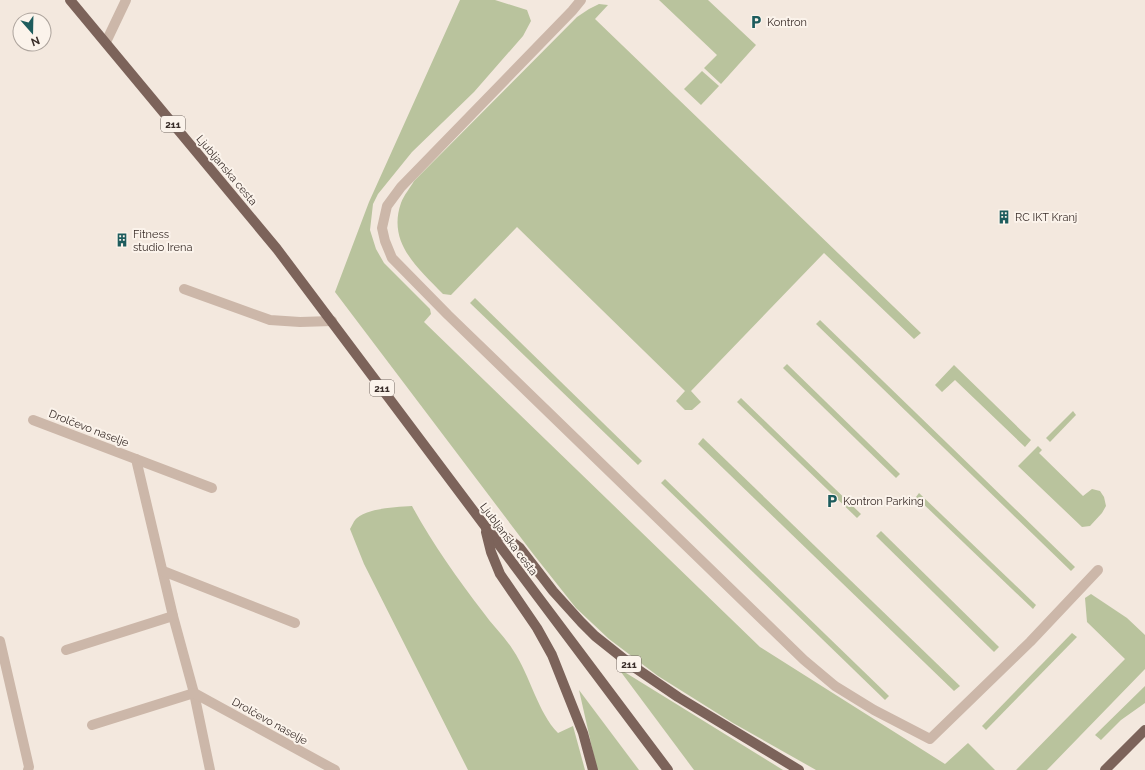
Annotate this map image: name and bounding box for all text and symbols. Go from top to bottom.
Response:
north arrow [12,12,52,52]
parking icon: Kontron [748,14,764,30]
place label: Kontron [767,16,807,29]
text: N [29,33,41,48]
road number: 211 [161,116,185,132]
street label: Ljubljanska cesta [194,133,260,208]
building icon: RC IKT Kranj [996,209,1012,225]
place label: RC IKT Kranj [1015,211,1077,224]
place label: Fitness studio Irena [133,228,192,254]
building icon: Fitness studio Irena [114,232,130,248]
road number: 211 [370,380,394,396]
street label: Drolčevo naselje [47,407,131,450]
parking icon: Kontron Parking [824,493,840,509]
place label: Kontron Parking [843,495,924,508]
street label: Ljubljanska cesta [477,500,540,578]
road number: 211 [617,656,641,672]
street label: Drolčevo naselje [230,695,310,748]

